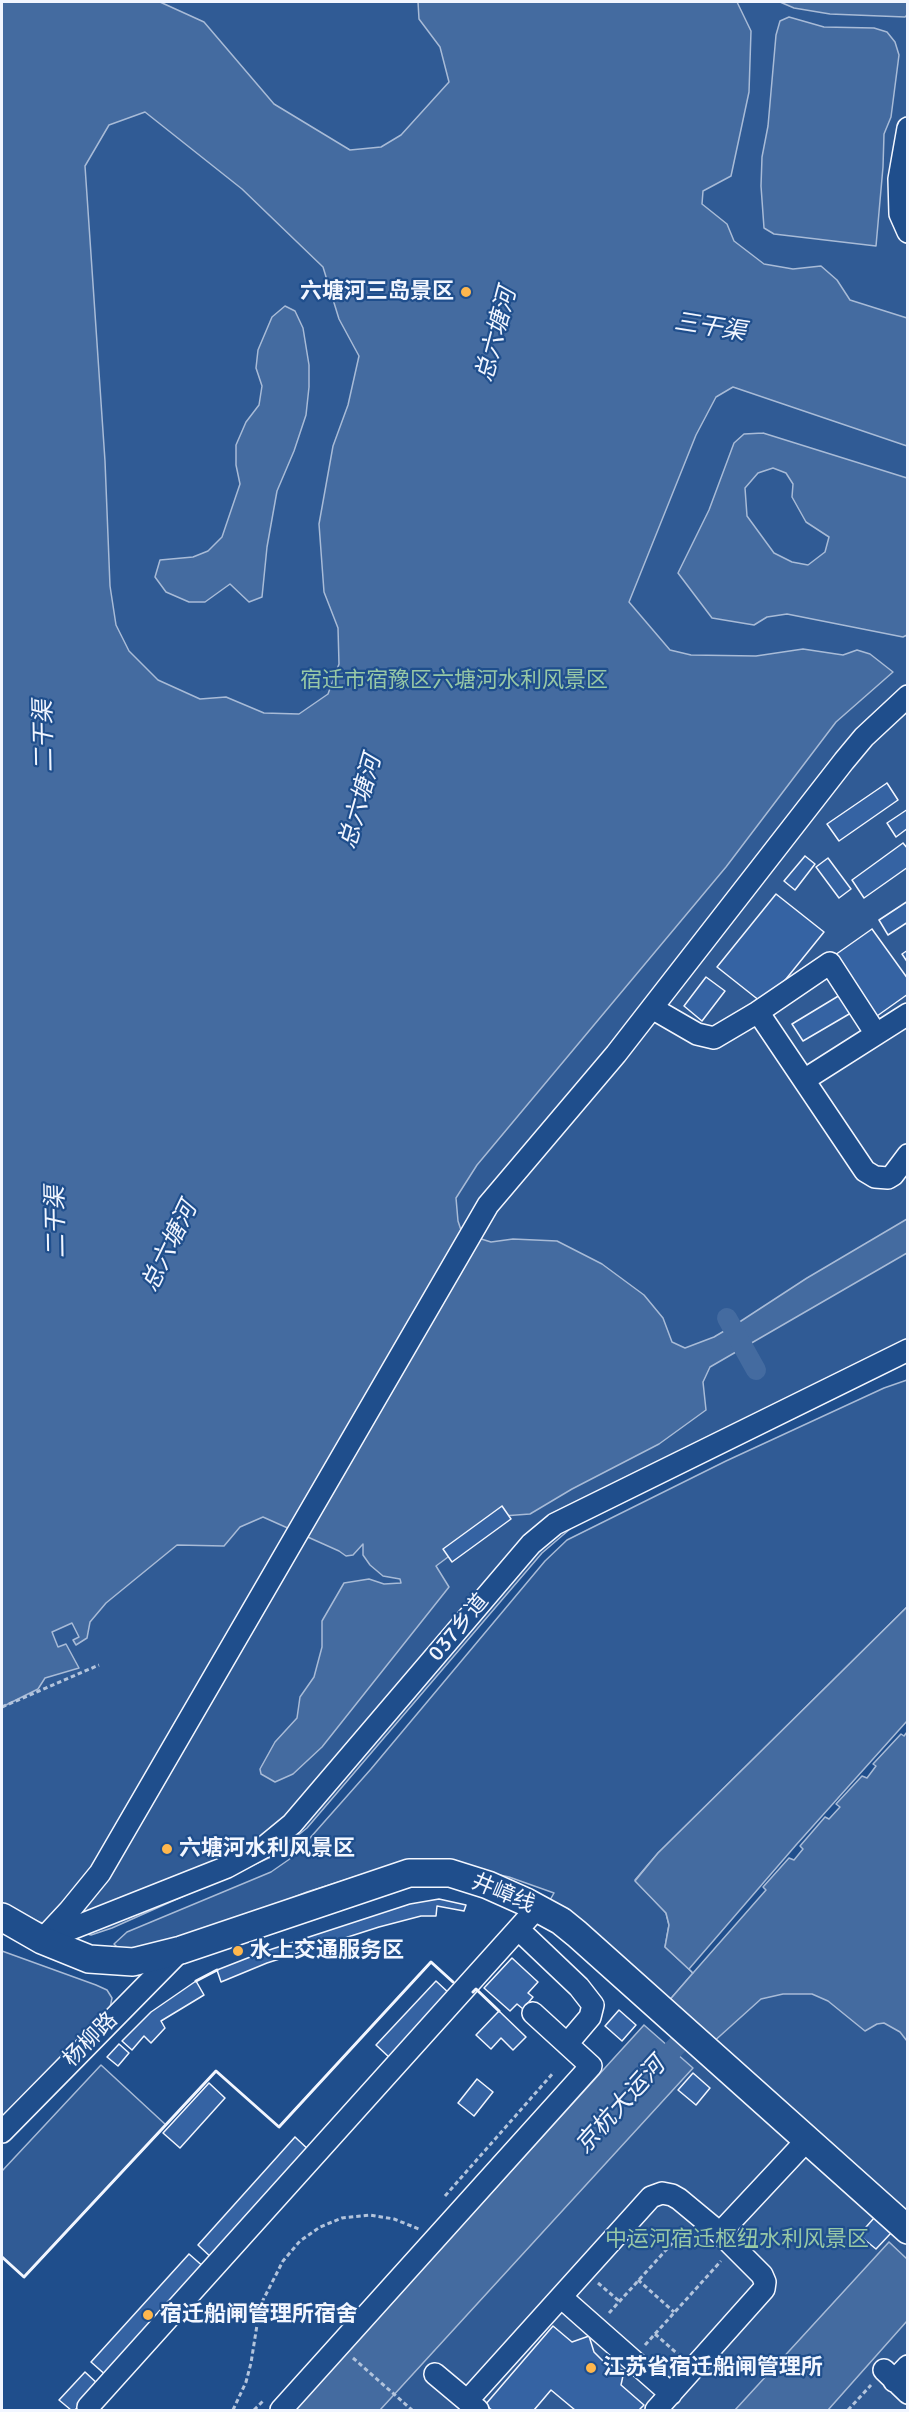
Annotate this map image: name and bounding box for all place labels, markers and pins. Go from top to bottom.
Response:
place label: 六塘河三岛景区 [300,279,454,305]
marker: 六塘河三岛景区 [459,285,473,299]
place label: 六塘河水利风景区 [179,1836,355,1862]
marker: 六塘河水利风景区 [160,1842,174,1856]
place label: 水上交通服务区 [250,1938,404,1964]
marker: 水上交通服务区 [231,1944,245,1958]
place label: 宿迁船闸管理所宿舍 [160,2302,358,2328]
marker: 宿迁船闸管理所宿舍 [141,2308,155,2322]
place label: 江苏省宿迁船闸管理所 [603,2355,823,2381]
marker: 江苏省宿迁船闸管理所 [584,2361,598,2375]

